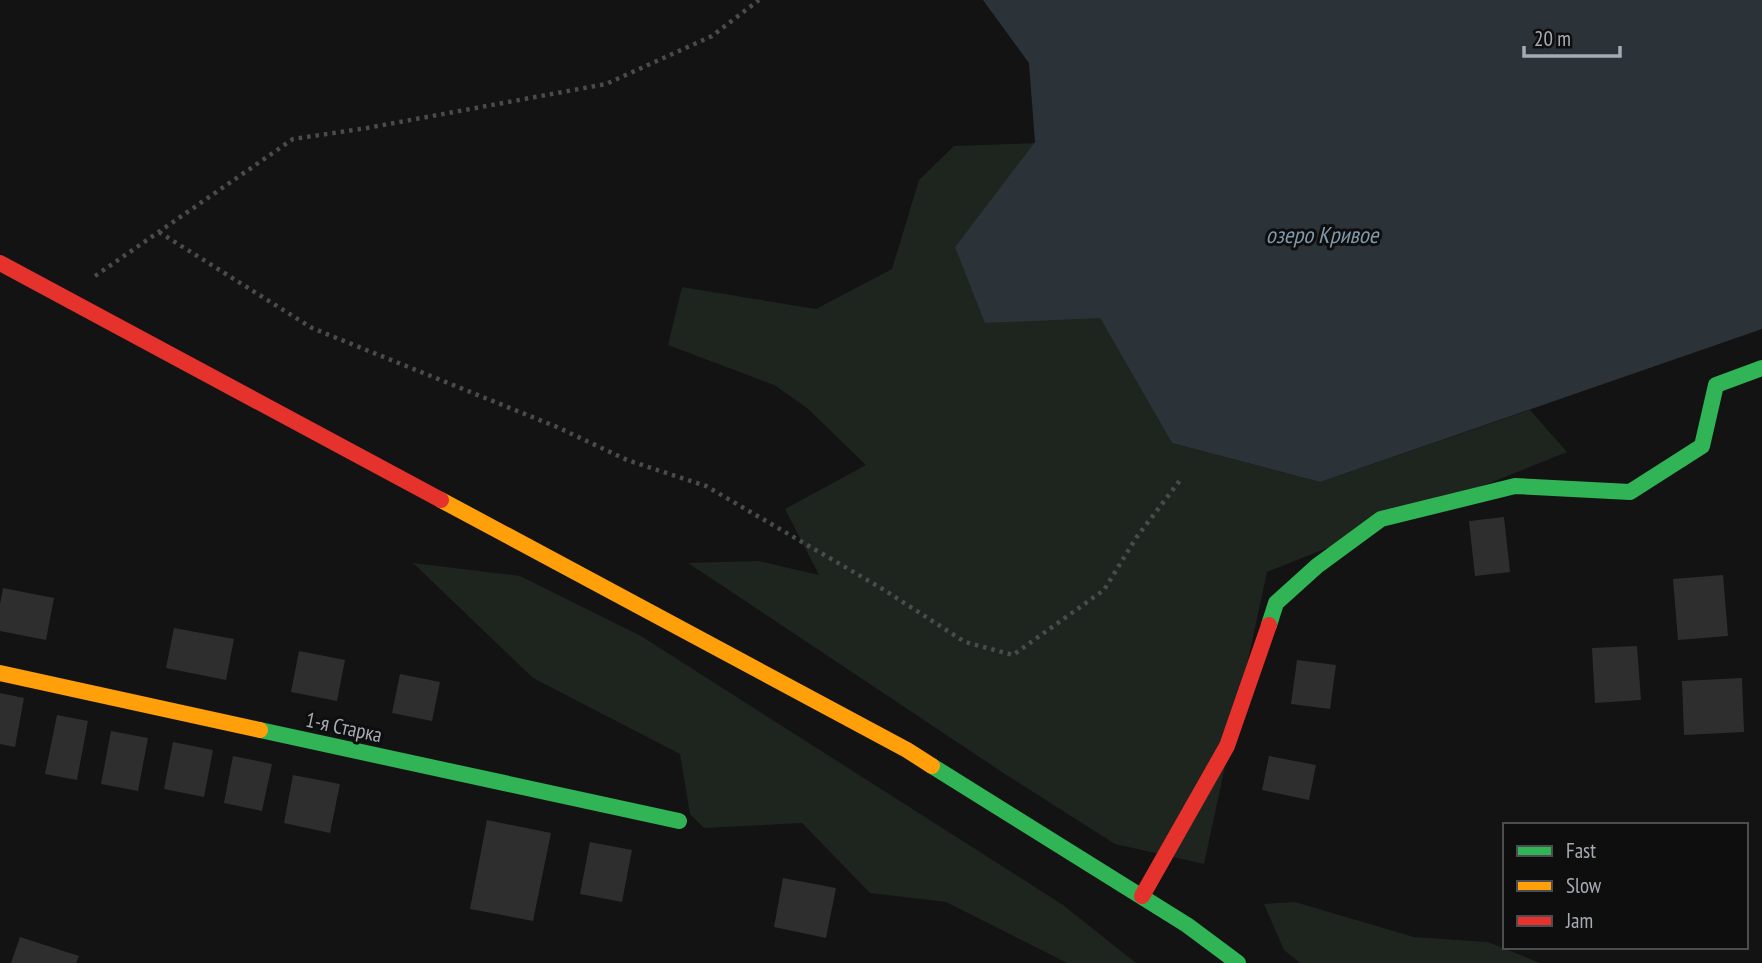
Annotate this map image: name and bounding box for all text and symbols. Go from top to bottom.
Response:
scale bar [1524,14,1620,58]
text: 20 m [1534,25,1571,52]
water label: озеро Кривое [1266,220,1380,249]
street label: 1-я Старка [303,706,385,748]
legend [1503,823,1748,949]
text: Fast [1566,837,1596,864]
text: Slow [1566,872,1602,899]
text: Jam [1565,907,1593,934]

